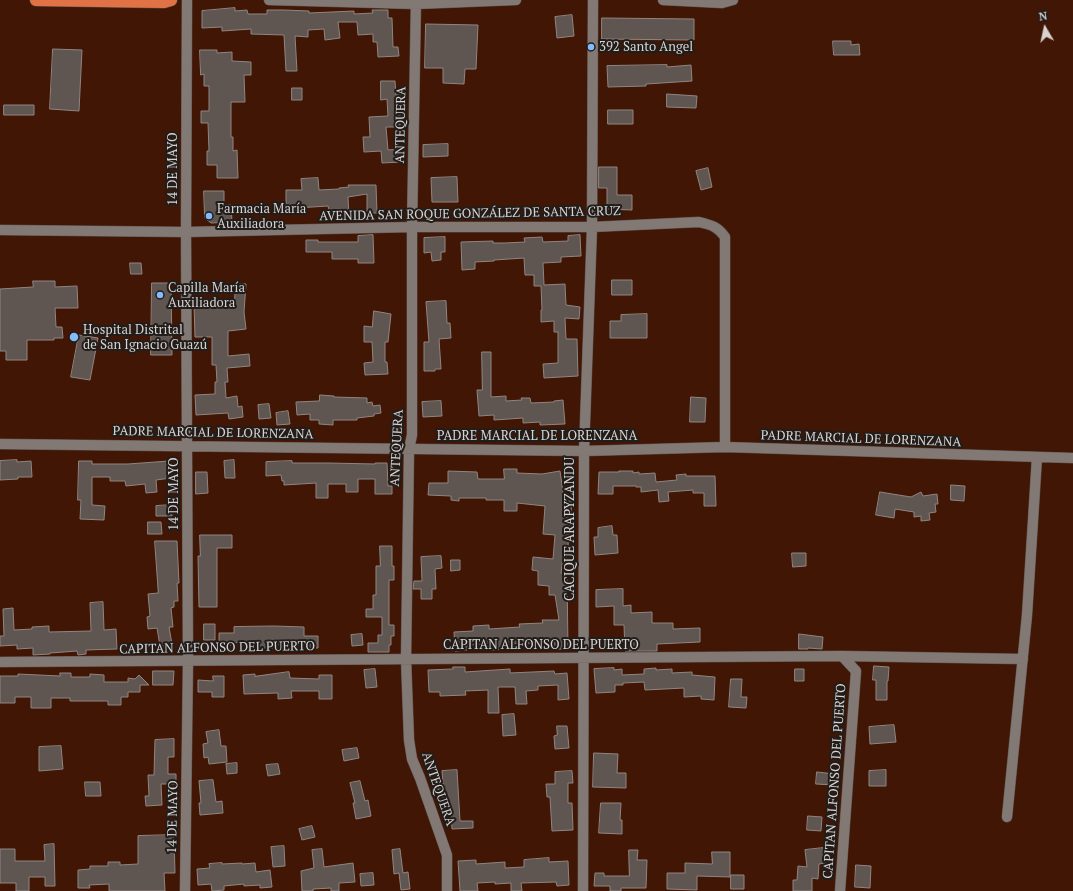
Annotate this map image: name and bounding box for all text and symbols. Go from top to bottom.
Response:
north arrow [1025,8,1065,48]
text: N [1038,9,1048,24]
place label: 392 Santo Angel [599,39,693,55]
marker: 392 Santo Angel [586,42,596,52]
street label: ANTEQUERA [393,86,409,164]
street label: 14 DE MAYO [165,132,181,206]
place label: Farmacia María Auxiliadora [217,201,306,232]
street label: AVENIDA SAN ROQUE GONZÁLEZ DE SANTA CRUZ [319,204,621,224]
marker: Farmacia María Auxiliadora [204,211,214,221]
place label: Capilla María Auxiliadora [168,280,245,311]
marker: Capilla María Auxiliadora [155,290,165,300]
place label: Hospital Distrital de San Ignacio Guazú [83,322,207,353]
marker: Hospital Distrital de San Ignacio Guazú [68,331,80,343]
street label: ANTEQUERA [387,409,407,487]
street label: PADRE MARCIAL DE LORENZANA [113,423,313,443]
street label: PADRE MARCIAL DE LORENZANA [437,428,637,444]
street label: PADRE MARCIAL DE LORENZANA [760,428,962,450]
street label: 14 DE MAYO [166,457,182,531]
street label: CACIQUE ARAPYZANDU [562,457,578,601]
street label: CAPITAN ALFONSO DEL PUERTO [443,637,639,653]
street label: CAPITAN ALFONSO DEL PUERTO [119,638,315,658]
street label: CAPITAN ALFONSO DEL PUERTO [820,683,850,879]
street label: ANTEQUERA [418,750,458,828]
street label: 14 DE MAYO [165,780,181,854]

